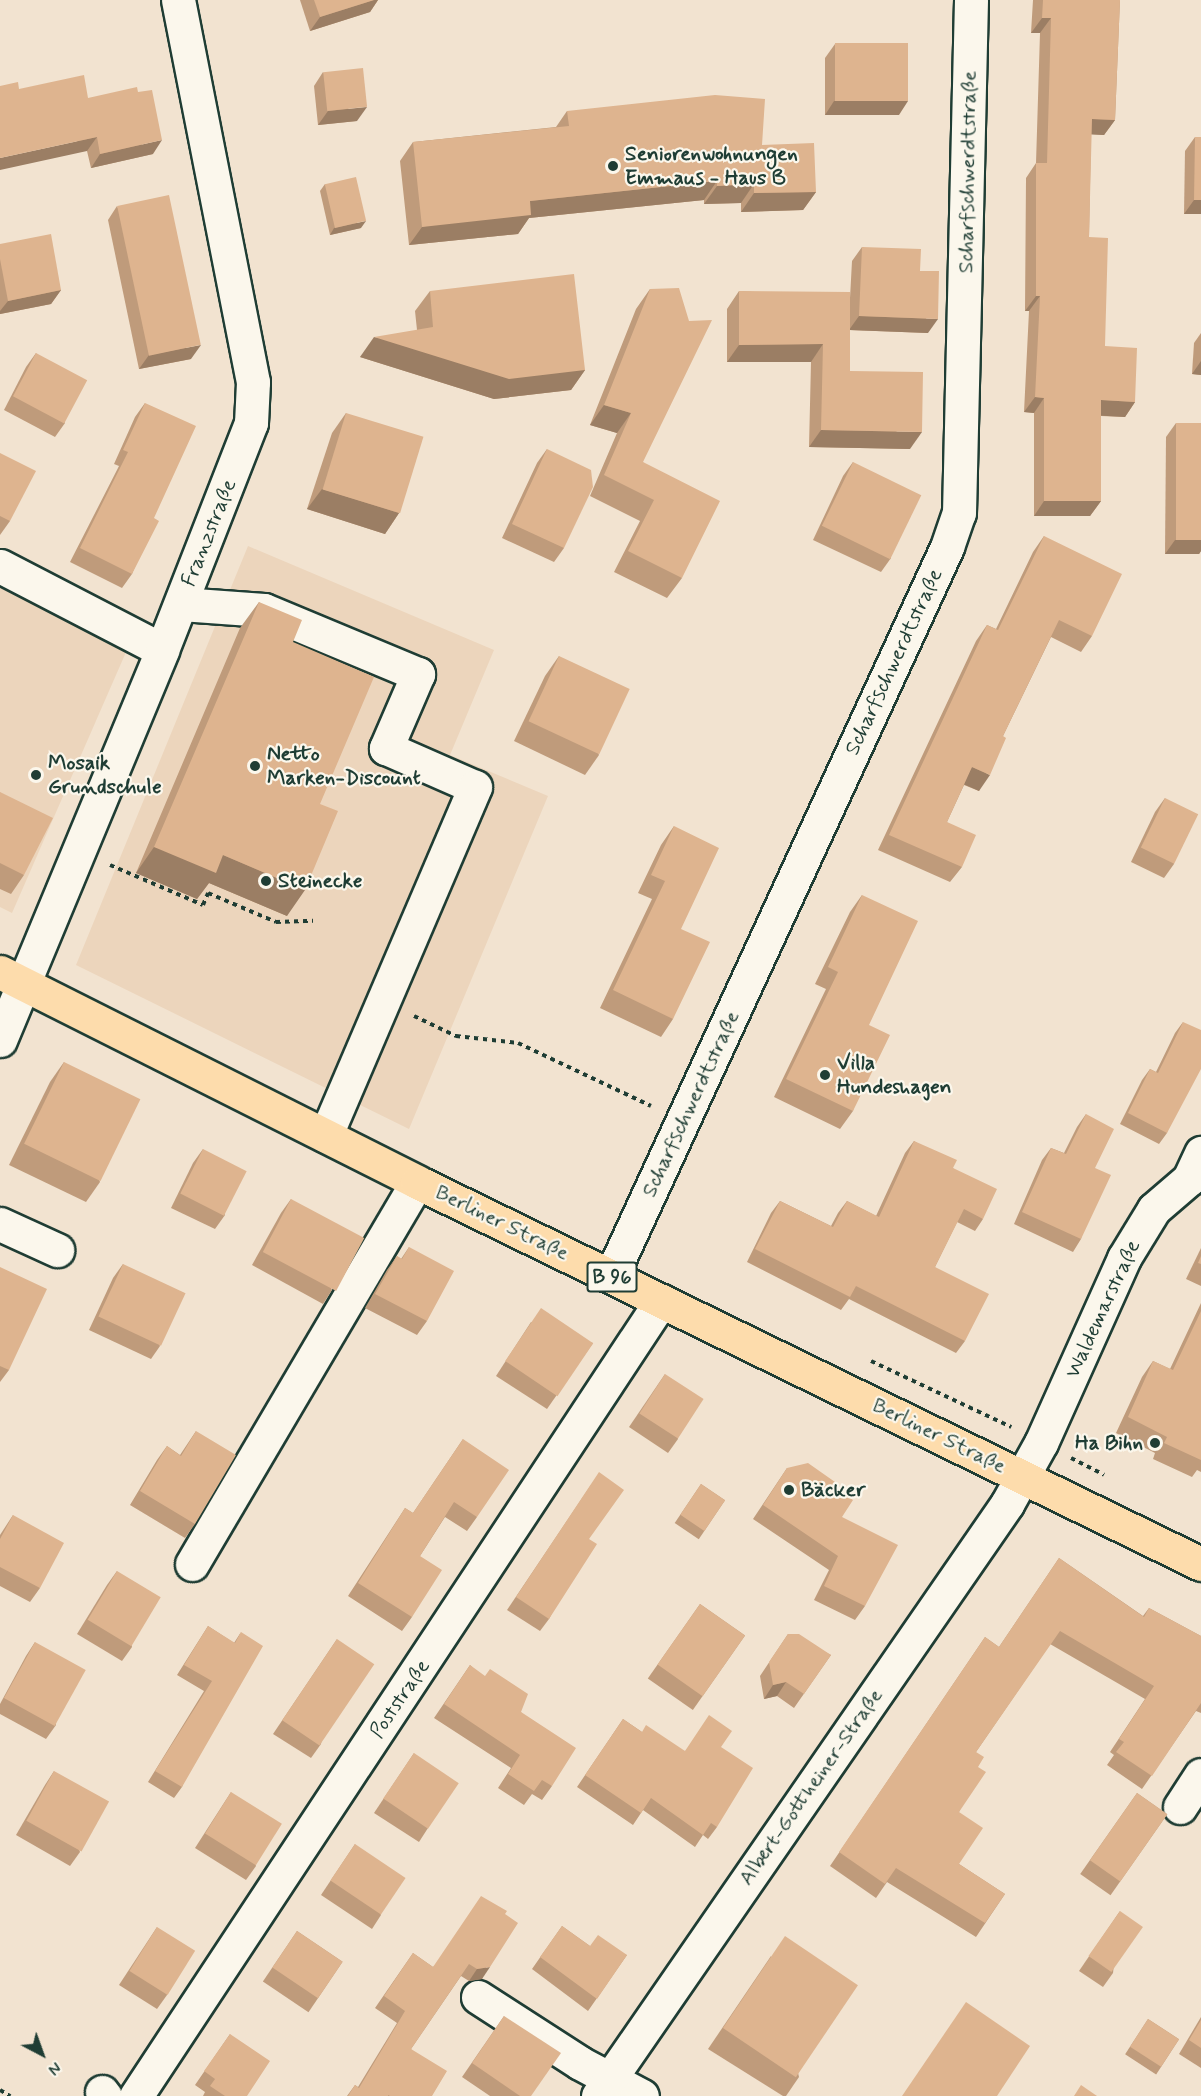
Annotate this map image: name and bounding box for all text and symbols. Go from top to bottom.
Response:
street label: Scharfschwerdtstraße [954,70,982,274]
place label: Seniorenwohnungen Emmaus - Haus B [625,141,798,191]
marker: Seniorenwohnungen Emmaus - Haus B [606,159,620,173]
street label: Franzstraße [176,476,242,590]
street label: Scharfschwerdtstraße [840,565,948,759]
place label: Netto Marken-Discount [267,741,421,791]
place label: Mosaik Grundschule [48,750,162,800]
marker: Netto Marken-Discount [248,759,262,773]
marker: Mosaik Grundschule [29,768,43,782]
place label: Steinecke [278,868,362,894]
marker: Steinecke [259,874,273,888]
street label: Scharfschwerdtstraße [637,1007,745,1201]
place label: Villa Hundeshagen [837,1050,952,1100]
marker: Villa Hundeshagen [818,1068,832,1082]
street label: Berliner Straße [433,1181,571,1265]
street label: Waldemarstraße [1060,1236,1146,1382]
road number: B 96 [586,1260,638,1294]
street label: Berliner Straße [870,1394,1008,1478]
place label: Ha Bihn [1067,1430,1143,1456]
marker: Ha Bihn [1148,1436,1162,1450]
place label: Bäcker [801,1477,866,1503]
marker: Bäcker [782,1483,796,1497]
street label: Poststraße [365,1655,435,1743]
street label: Albert-Gottheiner-Straße [734,1684,888,1890]
north arrow [12,2024,72,2084]
text: N [43,2057,65,2079]

